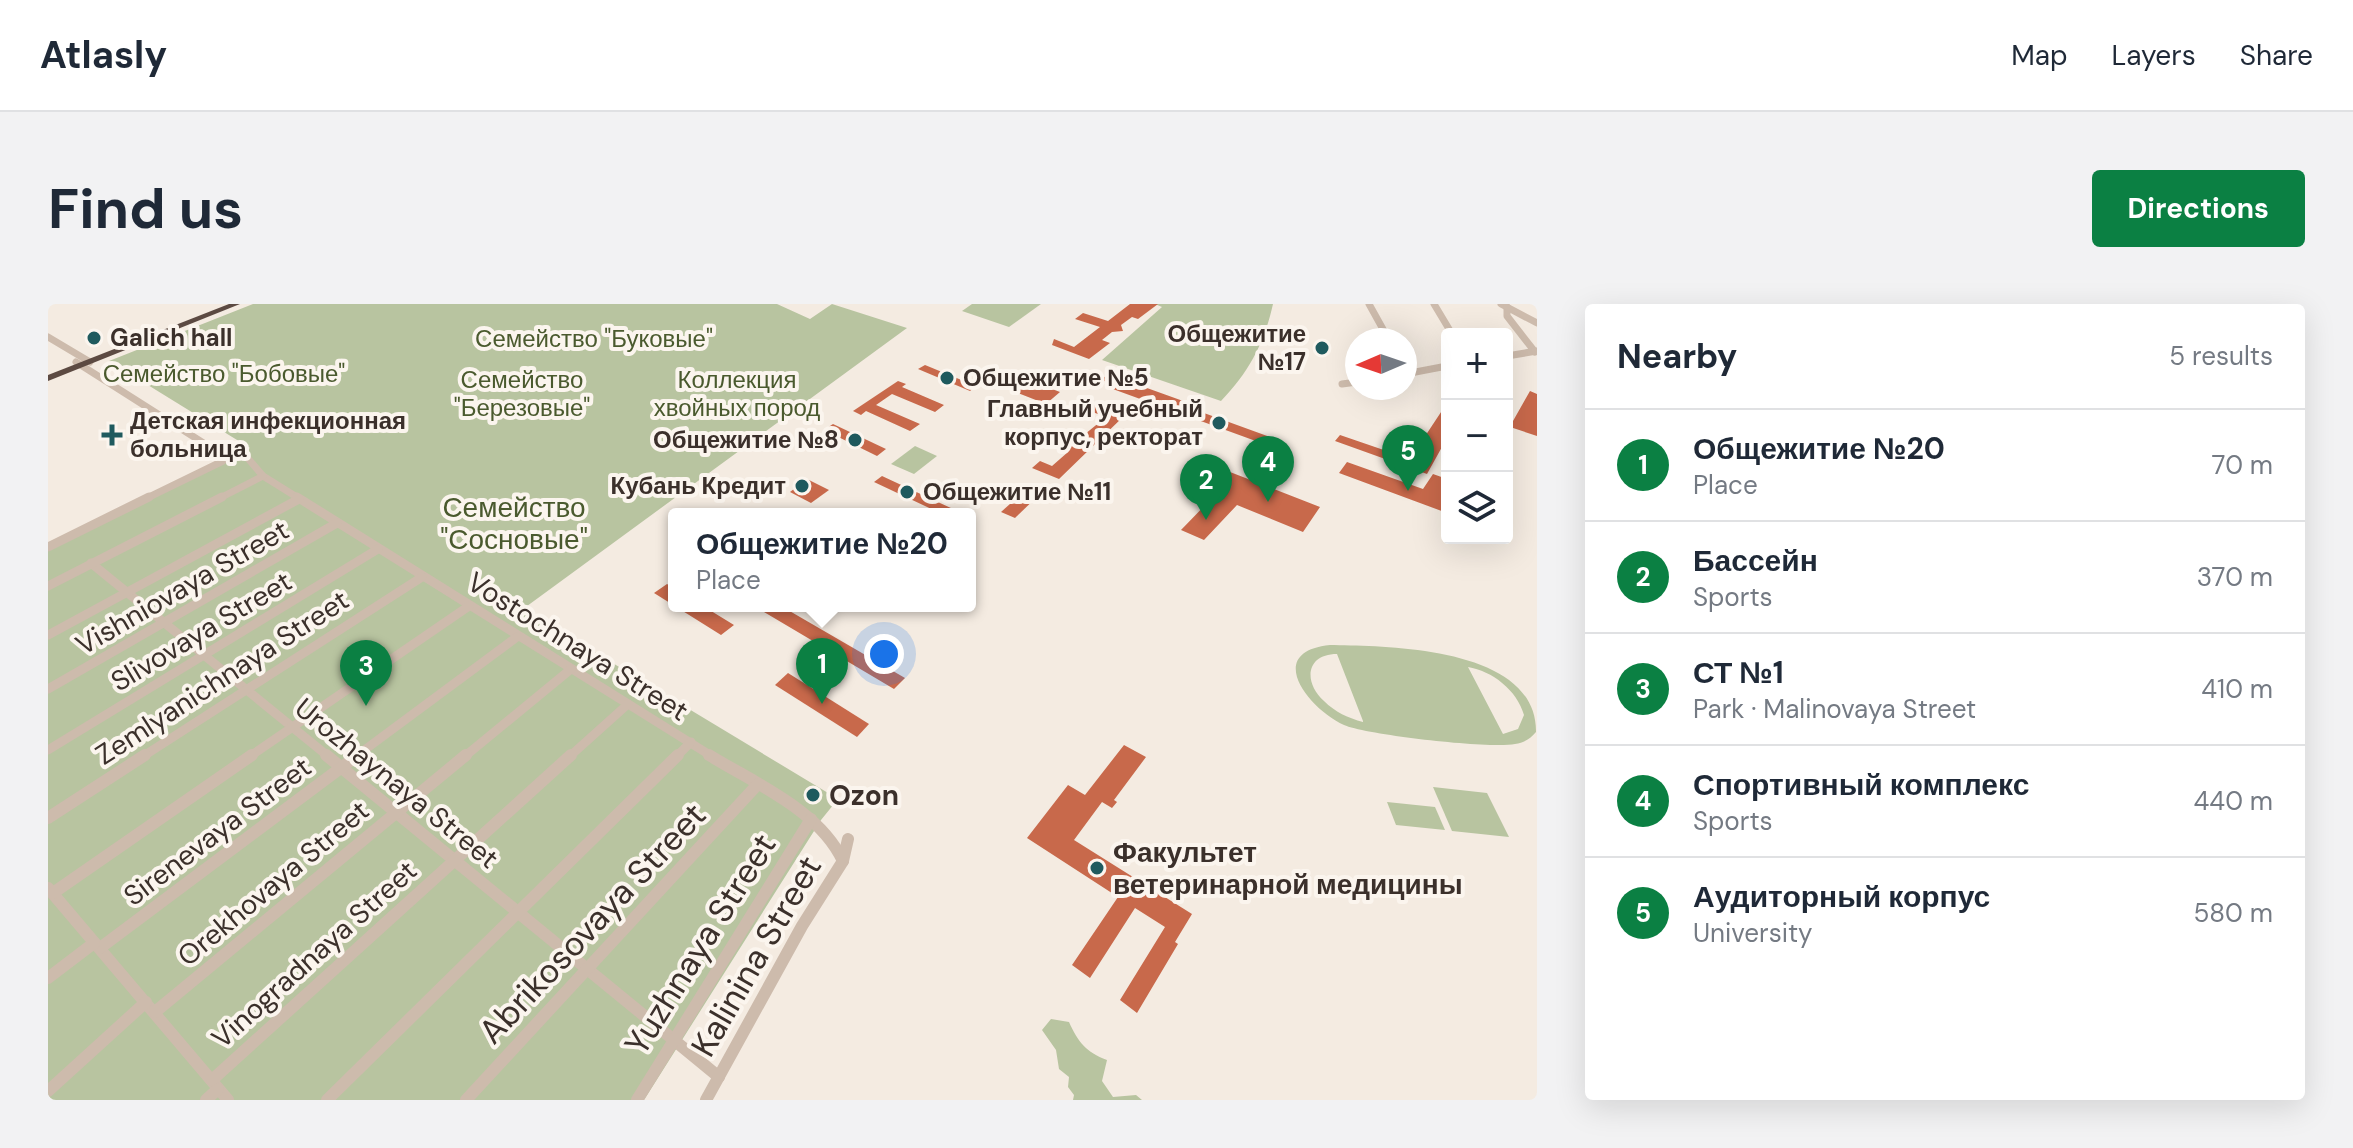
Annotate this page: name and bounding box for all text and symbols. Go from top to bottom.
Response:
text: Atlasly [40,30,167,80]
text: Map [2011,37,2068,74]
text: Layers [2112,37,2196,74]
text: Share [2240,37,2313,74]
button: Directions [2092,170,2305,247]
text: Find us [48,172,243,245]
place label: Общежитие №17 [1168,318,1306,377]
place label: Galich hall [110,322,232,353]
park label: Семейство "Буковые" [475,323,713,354]
north arrow [1345,328,1417,400]
map controls [1441,328,1513,544]
button: + [1441,328,1513,400]
marker: Galich hall [85,329,103,347]
text: Nearby [1617,334,1737,379]
marker: Общежитие №17 [1313,339,1331,357]
text: 5 results [2169,339,2273,373]
park label: Семейство "Бобовые" [103,358,345,389]
place label: Общежитие №5 [963,362,1149,393]
park label: Семейство "Березовые" [454,364,590,423]
park label: Коллекция хвойных пород [654,364,820,423]
marker: Общежитие №5 [938,369,956,387]
place label: Главный учебный корпус, ректорат [987,393,1203,452]
button: − [1441,400,1513,472]
place label: Детская инфекционная больница [130,405,406,464]
marker: Главный учебный корпус, ректорат [1210,414,1228,432]
marker: Детская инфекционная больница [101,424,123,446]
place label: Общежитие №8 [653,424,839,455]
pin: 5 [1382,425,1434,491]
text: Общежитие №20 [1693,429,1945,468]
marker: Общежитие №8 [846,431,864,449]
pin: 4 [1242,436,1294,502]
text: 1 [1638,448,1648,482]
text: 70 m [2212,448,2273,482]
pin: 2 [1180,454,1232,520]
text: Place [1693,468,1758,502]
place label: Кубань Кредит [611,470,786,501]
button: layers [1441,472,1513,544]
place label: Общежитие №11 [923,476,1111,507]
marker: Кубань Кредит [793,477,811,495]
marker: Общежитие №11 [898,483,916,501]
park label: Семейство "Сосновые" [440,489,588,558]
popup [668,508,976,612]
street label: Vishniovaya Street [69,511,295,663]
text: Общежитие №20 [696,524,948,563]
text: Бассейн [1693,541,1818,580]
text: 2 [1635,560,1651,594]
text: 370 m [2197,560,2273,594]
street label: Slivovaya Street [104,563,299,700]
street label: Vostochnaya Street [460,563,695,729]
text: Place [696,563,761,597]
text: Sports [1693,580,1773,614]
street label: Zemlyanichnaya Street [89,582,356,773]
your location [864,634,904,674]
pin: 1 [796,638,848,704]
pin: 3 [340,640,392,706]
text: СТ №1 [1693,653,1784,692]
text: 3 [1635,672,1651,706]
text: 410 m [2201,672,2273,706]
street label: Urozhaynaya Street [287,690,506,877]
text: Park · Malinovaya Street [1693,692,1976,726]
street label: Sirenevaya Street [116,749,319,914]
text: Спортивный комплекс [1693,765,2029,804]
place label: Ozon [829,777,899,814]
text: 4 [1635,784,1651,818]
text: 440 m [2194,784,2273,818]
marker: Ozon [804,786,822,804]
street label: Orekhovaya Street [170,792,377,974]
street label: Abrikosovaya Street [469,793,716,1053]
text: Sports [1693,804,1773,838]
street label: Yuzhnaya Street [614,825,786,1063]
place label: Факультет ветеринарной медицины [1113,834,1463,903]
street label: Kalinina Street [681,848,832,1065]
street label: Vinogradnaya Street [204,852,425,1056]
marker: Факультет ветеринарной медицины [1088,859,1106,877]
text: Аудиторный корпус [1693,877,1990,916]
text: 5 [1635,896,1651,930]
text: 580 m [2193,896,2273,930]
text: University [1693,916,1813,950]

